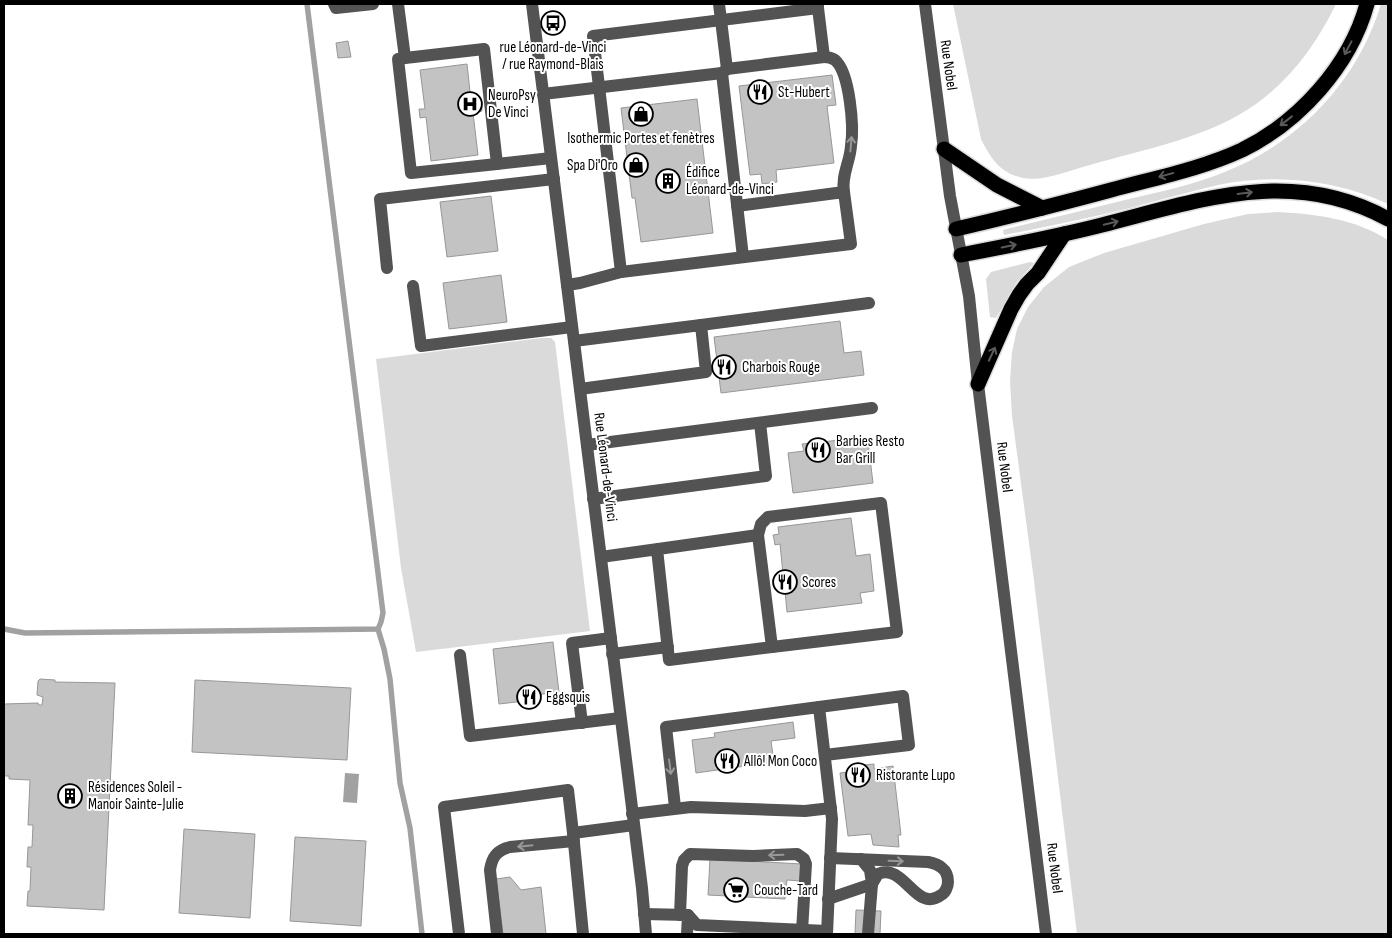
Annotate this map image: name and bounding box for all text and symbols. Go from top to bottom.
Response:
bus stop icon: rue Léonard-de-Vinci / rue Raymond-Blais [540,10,566,36]
place label: rue Léonard-de-Vinci / rue Raymond-Blais [500,38,607,74]
street label: Rue Nobel [936,39,961,91]
one-way arrow [1343,40,1353,55]
restaurant icon: St-Hubert [747,79,773,105]
place label: St-Hubert [778,83,830,102]
place label: NeuroPsy De Vinci [488,86,536,122]
hospital icon: NeuroPsy De Vinci [457,91,483,117]
shop icon: Isothermic Portes et fenètres [628,101,654,127]
one-way arrow [1280,115,1293,126]
place label: Isothermic Portes et fenètres [567,129,715,148]
one-way arrow [846,136,856,152]
shop icon: Spa Di'Oro [623,152,649,178]
place label: Spa Di'Oro [567,156,618,175]
place label: Édifice Léonard-de-Vinci [686,163,774,199]
building icon: Édifice Léonard-de-Vinci [655,168,681,194]
one-way arrow [1159,171,1175,181]
one-way arrow [1236,188,1252,198]
one-way arrow [1103,217,1119,227]
one-way arrow [1000,240,1016,250]
one-way arrow [987,347,997,362]
restaurant icon: Charbois Rouge [711,354,737,380]
place label: Charbois Rouge [742,358,820,377]
street label: Rue Léonard-de-Vinci [589,412,622,523]
place label: Barbies Resto Bar Grill [836,432,904,468]
restaurant icon: Barbies Resto Bar Grill [805,437,831,463]
street label: Rue Nobel [992,441,1017,493]
restaurant icon: Scores [772,569,798,595]
place label: Scores [802,573,836,592]
restaurant icon: Eggsquis [516,684,542,710]
place label: Eggsquis [546,688,590,707]
restaurant icon: Allô! Mon Coco [714,748,740,774]
place label: Allô! Mon Coco [743,752,817,771]
one-way arrow [665,759,675,775]
restaurant icon: Ristorante Lupo [845,762,871,788]
place label: Ristorante Lupo [876,766,955,785]
place label: Résidences Soleil - Manoir Sainte-Julie [88,778,184,814]
building icon: Résidences Soleil - Manoir Sainte-Julie [57,783,83,809]
one-way arrow [518,841,534,851]
street label: Rue Nobel [1042,842,1067,894]
one-way arrow [769,850,785,860]
one-way arrow [888,856,904,865]
supermarket icon: Couche-Tard [723,877,749,903]
place label: Couche-Tard [754,881,818,900]

